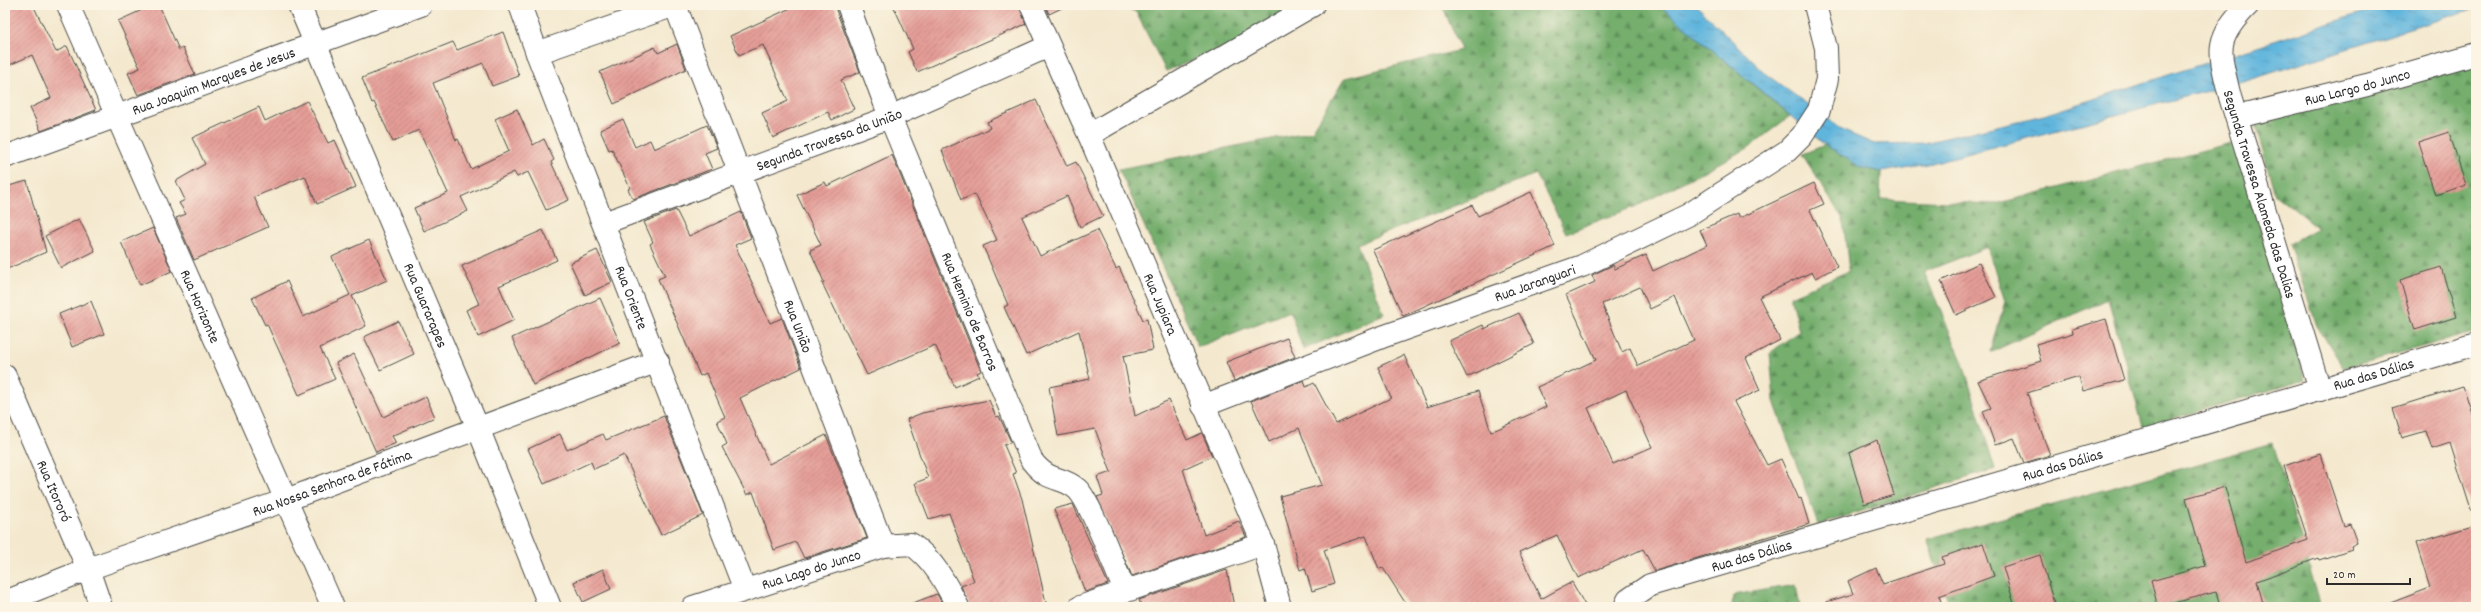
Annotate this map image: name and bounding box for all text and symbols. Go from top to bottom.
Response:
street label: Rua Joaquim Marques de Jesus [129,43,299,123]
street label: Rua Largo do Junco [2303,64,2414,113]
street label: Segunda Travessa Alameda das Dalias [2216,88,2300,302]
street label: Segunda Travessa da União [754,104,907,179]
street label: Rua Heminio de Barros [934,249,1003,375]
street label: Rua Guararapes [396,260,452,352]
street label: Rua Jaranguari [1492,260,1579,309]
street label: Rua Oriente [607,263,652,334]
street label: Rua Horizonte [173,267,225,348]
street label: Rua Jupiara [1136,270,1182,340]
street label: Rua União [776,297,817,357]
street label: Rua das Dálias [2331,354,2417,398]
street label: Rua das Dálias [2020,444,2106,489]
street label: Rua Nossa Senhora de Fátima [250,445,416,524]
street label: Rua Itororó [29,457,76,526]
street label: Rua das Dálias [1709,535,1795,579]
street label: Rua Lago do Junco [759,545,864,597]
scale bar [2327,560,2410,586]
text: 20 m [2333,567,2356,584]

